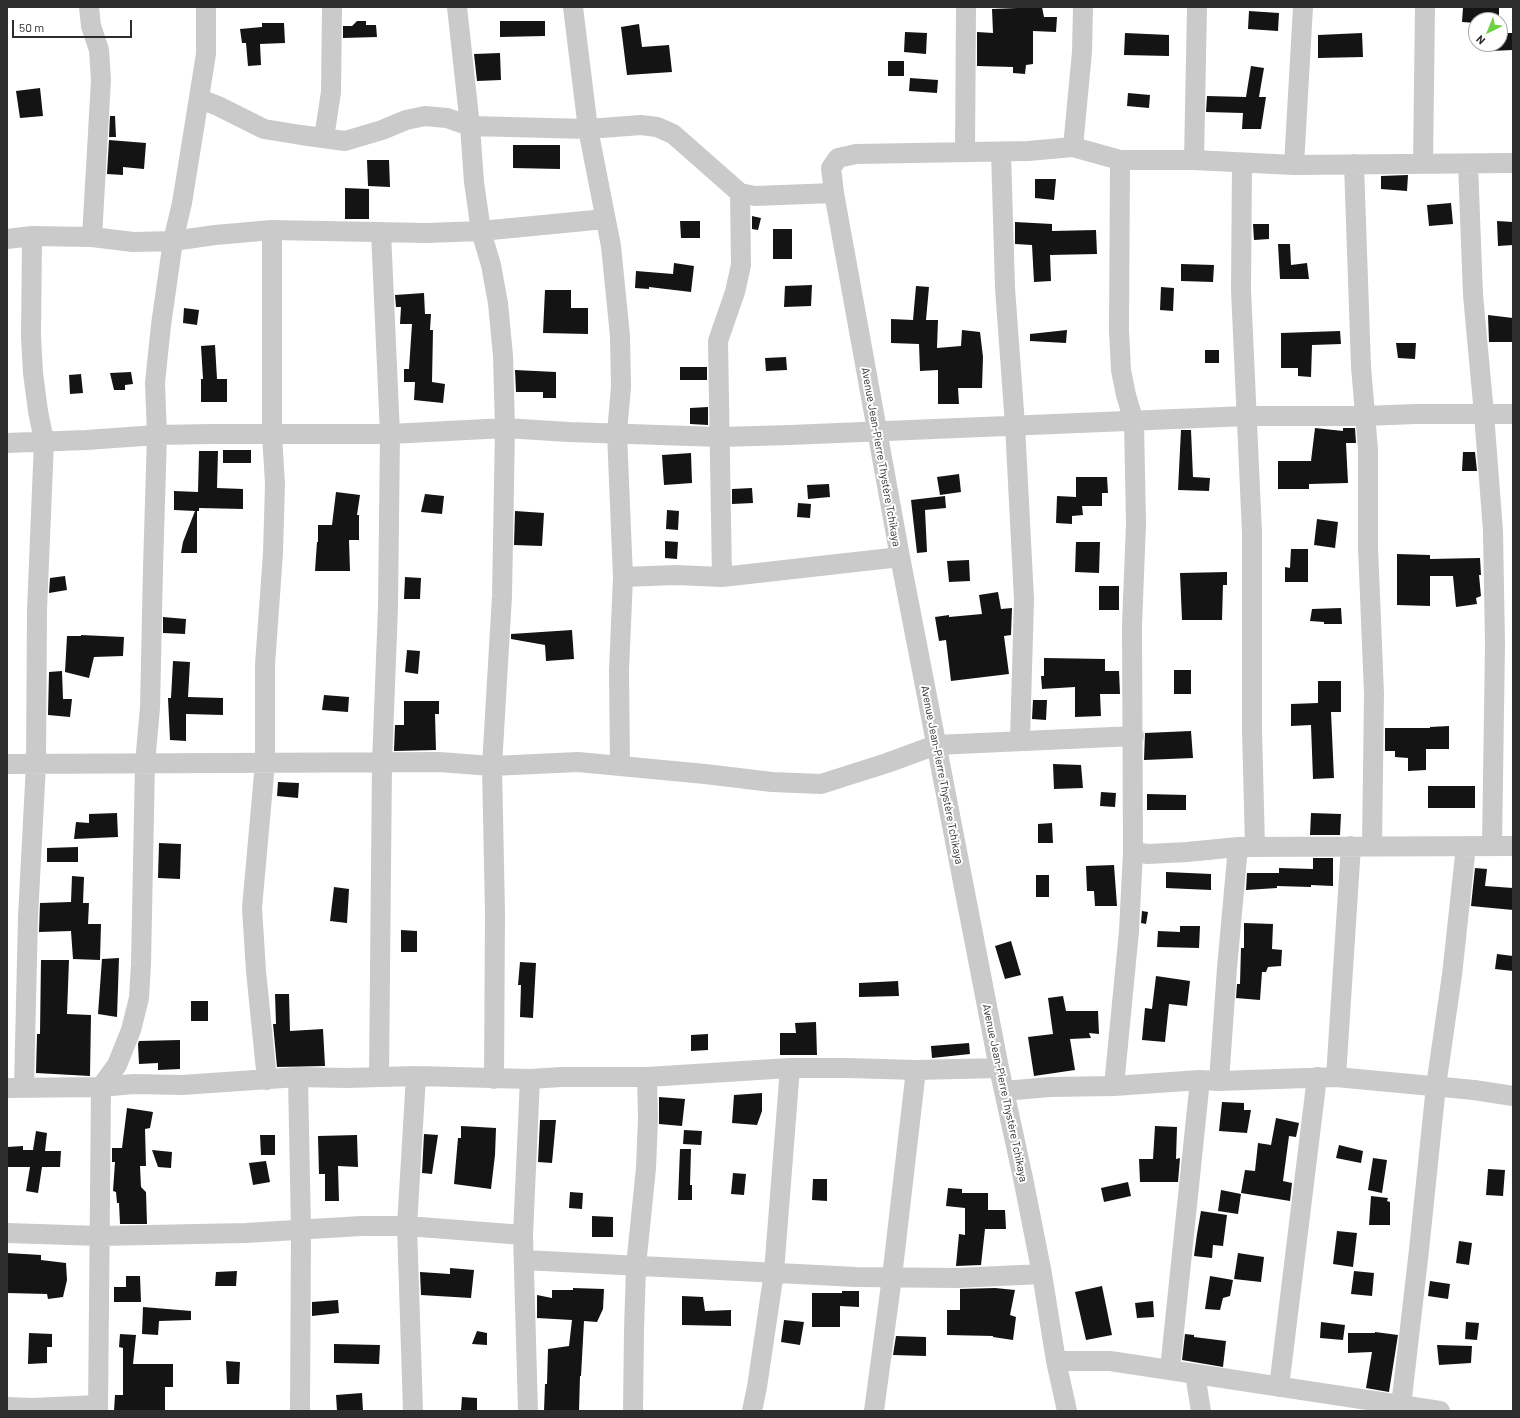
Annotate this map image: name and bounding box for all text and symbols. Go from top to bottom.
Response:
scale bar [14,12,134,38]
north arrow [1468,12,1508,52]
text: 50 m [19,20,44,34]
text: N [1473,33,1487,48]
street label: Avenue Jean-Pierre Thystère Tchikaya [859,366,903,548]
street label: Avenue Jean-Pierre Thystère Tchikaya [918,685,966,865]
street label: Avenue Jean-Pierre Thystère Tchikaya [980,1003,1030,1183]

